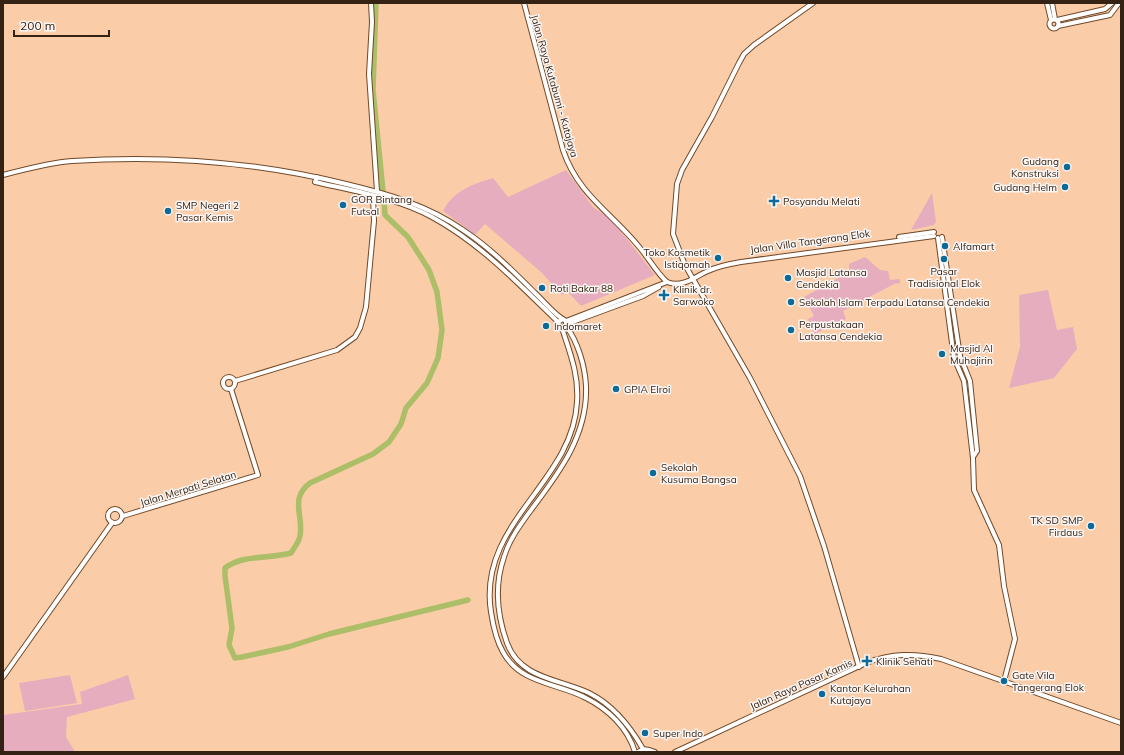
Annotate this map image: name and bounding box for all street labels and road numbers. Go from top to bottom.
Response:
street label: Jalan Raya Kutabumi - Kutajaya [528,13,581,159]
street label: Jalan Villa Tangerang Elok [749,227,872,256]
street label: Jalan Merpati Selatan [139,468,238,509]
street label: Jalan Raya Pasar Kamis [748,656,854,713]

